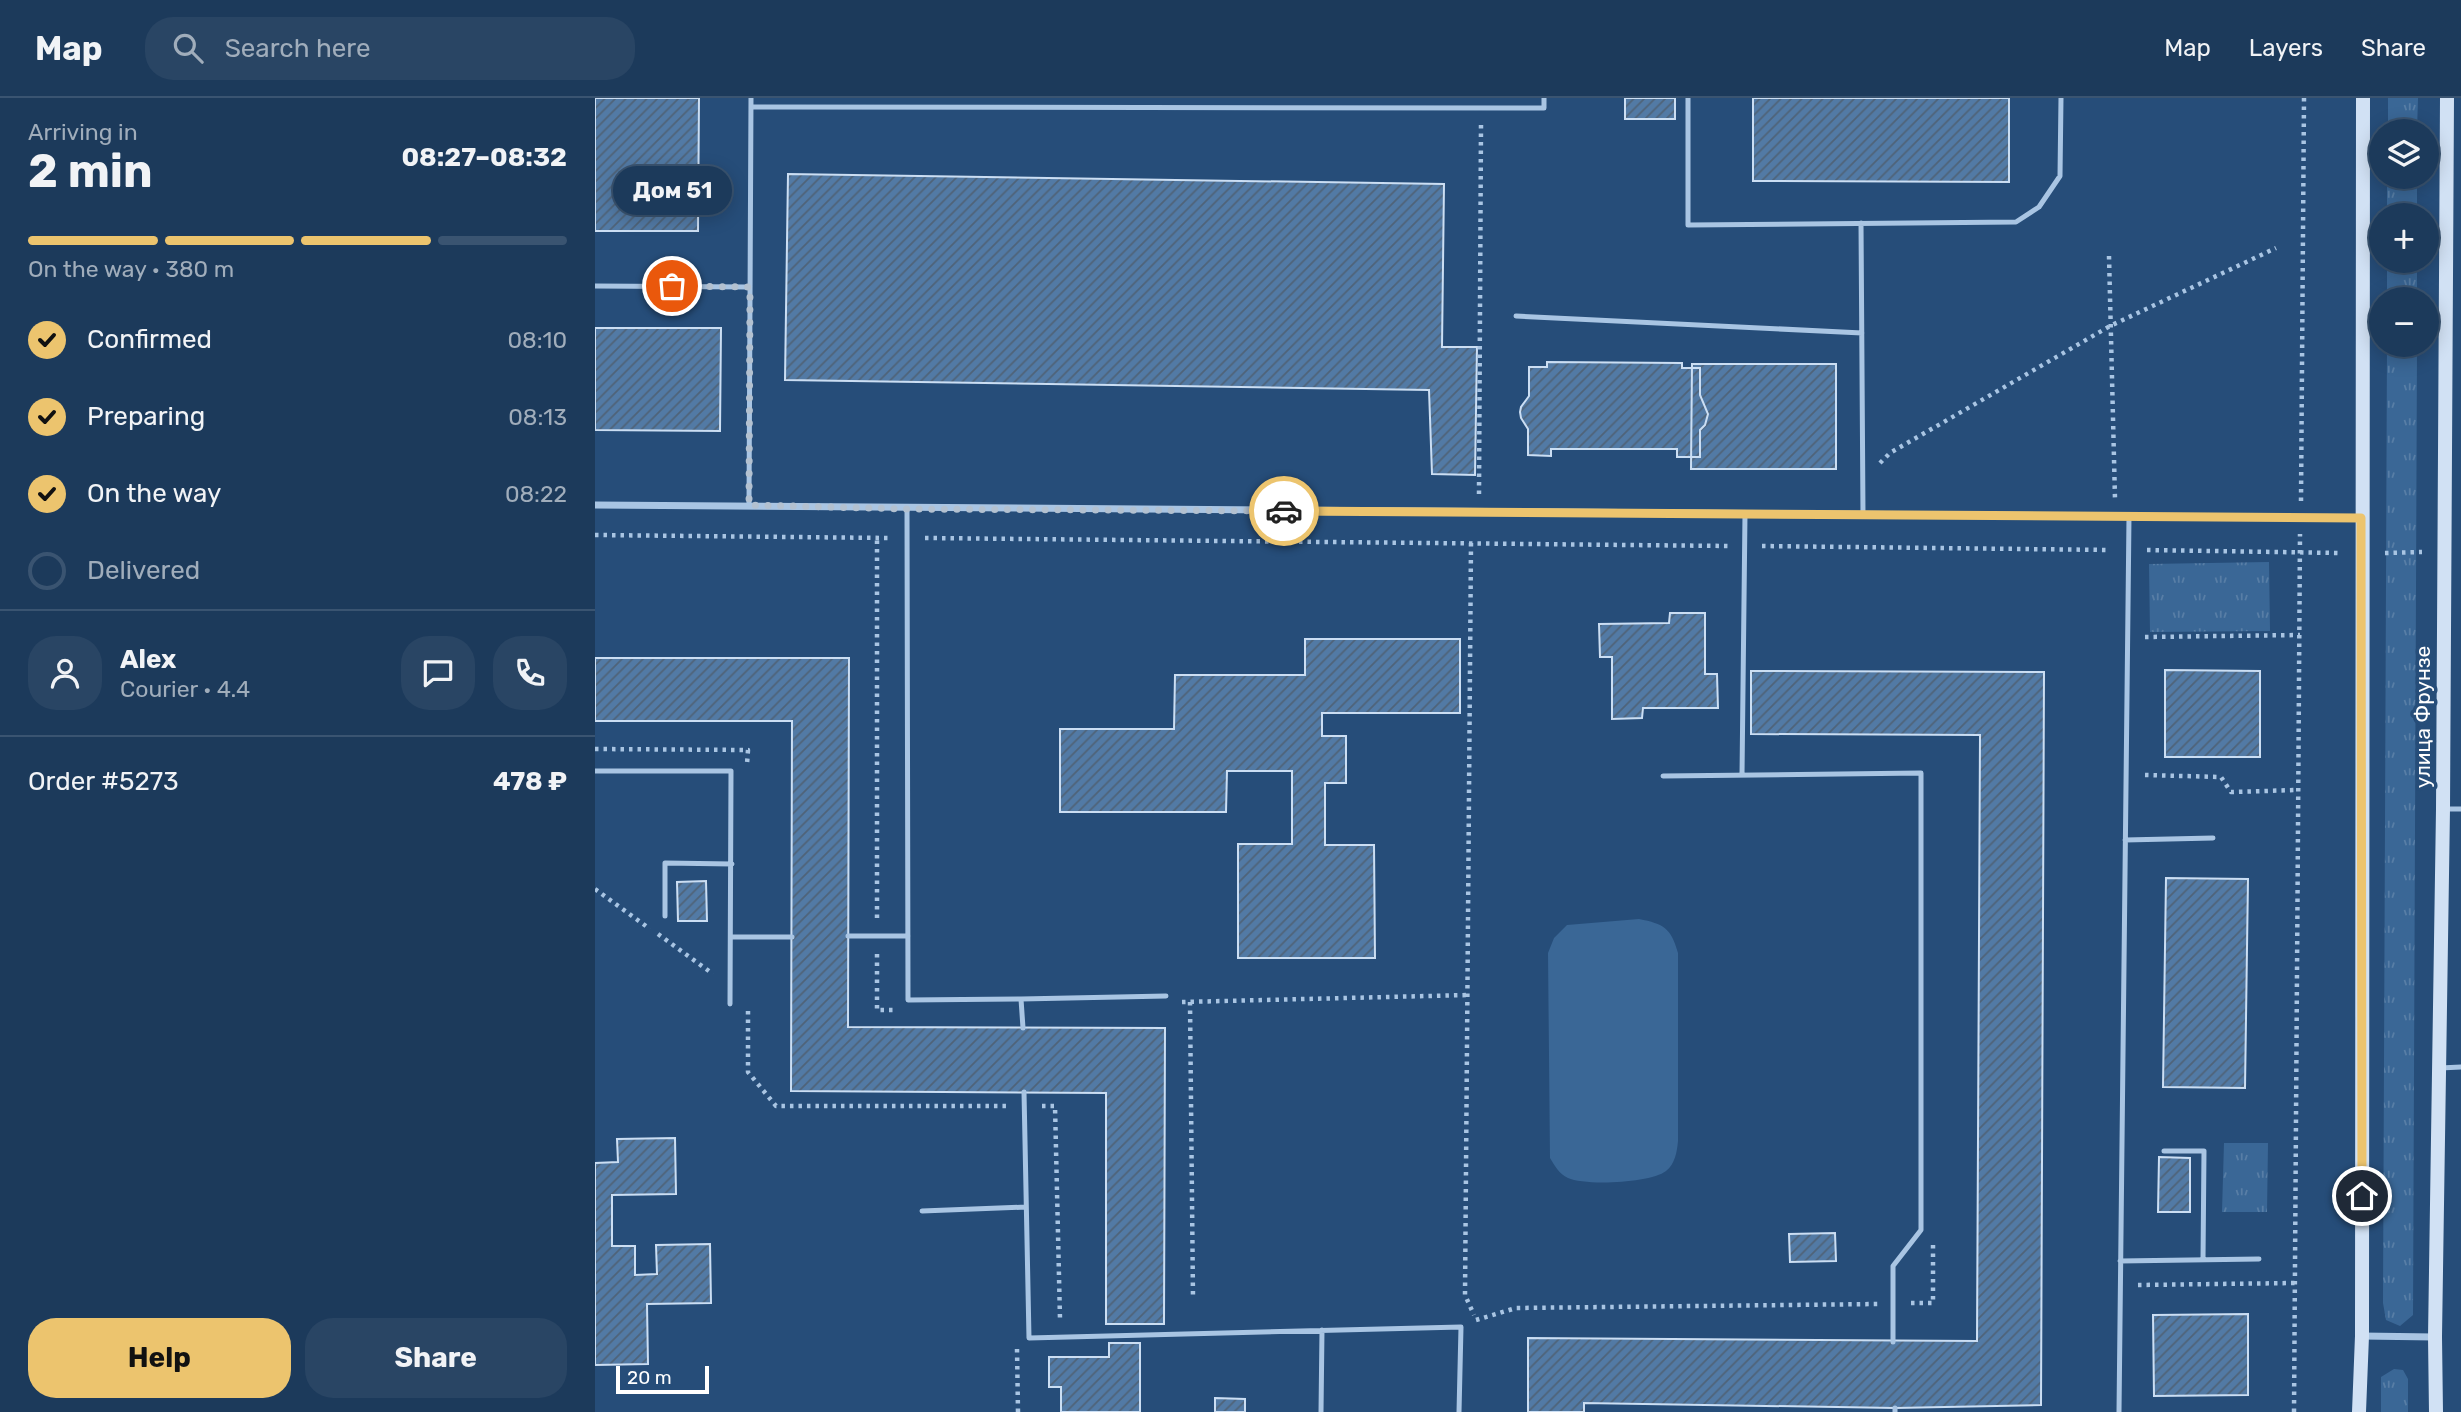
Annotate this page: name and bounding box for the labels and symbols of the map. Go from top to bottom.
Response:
callout: Дом 51 [613,167,731,216]
pin [642,256,702,316]
courier [1249,476,1319,546]
street label: улица Фрунзе [2410,646,2435,788]
pin [2332,1166,2392,1226]
scale bar [616,1363,709,1395]

